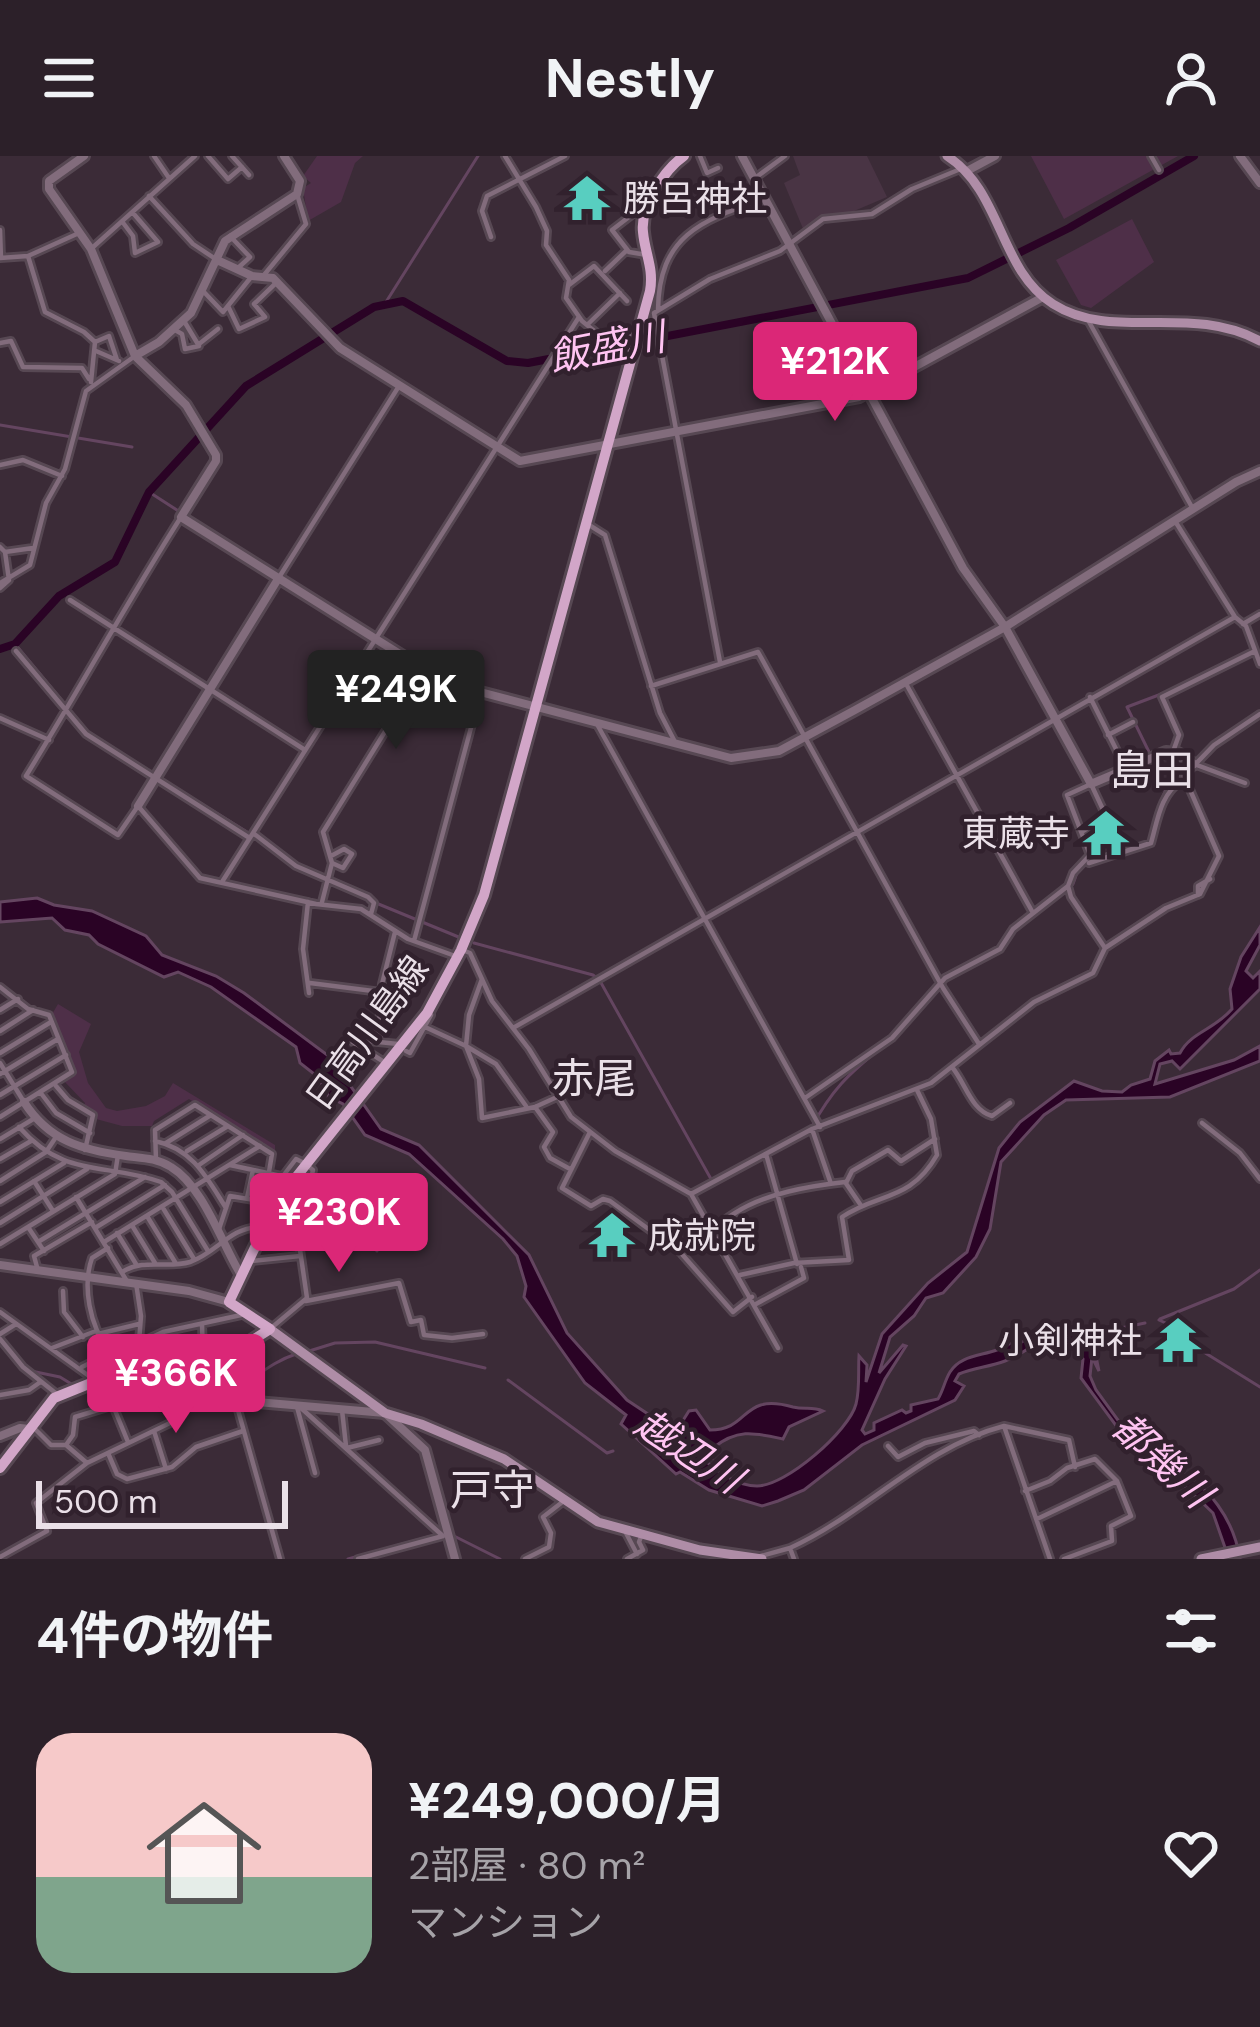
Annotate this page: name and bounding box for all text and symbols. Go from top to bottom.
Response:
text: Nestly [545,43,715,114]
icon: menu [36,45,102,111]
icon: person [1158,45,1224,111]
temple icon: 勝呂神社 [562,173,612,223]
place label: 勝呂神社 [623,175,767,222]
water label: 飯盛川 [545,310,673,383]
pin: ¥212K [751,322,919,424]
text: ¥212K [780,335,890,386]
pin: ¥249K [312,650,480,752]
text: ¥249K [334,663,458,714]
district label: 島田 [1110,743,1194,798]
temple icon: 東蔵寺 [1081,808,1131,858]
place label: 東蔵寺 [962,810,1070,857]
street label: 日高川島線 [295,946,439,1120]
district label: 赤尾 [552,1051,636,1106]
pin: ¥230K [255,1173,423,1275]
text: ¥230K [277,1186,401,1237]
temple icon: 成就院 [587,1210,637,1260]
place label: 成就院 [648,1212,756,1259]
temple icon: 小剣神社 [1153,1315,1203,1365]
place label: 小剣神社 [998,1317,1142,1364]
pin: ¥366K [92,1334,260,1436]
text: ¥366K [114,1347,238,1398]
water label: 越辺川 [626,1398,755,1506]
water label: 都幾川 [1102,1401,1225,1521]
district label: 戸守 [450,1463,534,1518]
scale bar [36,1475,288,1528]
text: 500 m [54,1480,157,1523]
icon: filters [1158,1598,1224,1664]
text: 4件の物件 [36,1602,273,1669]
text: ¥249,000/月 [408,1767,727,1834]
icon: home [132,1781,276,1925]
icon: heart [1158,1820,1224,1886]
text: 2部屋 · 80 m² [408,1840,645,1891]
text: マンション [408,1897,603,1948]

